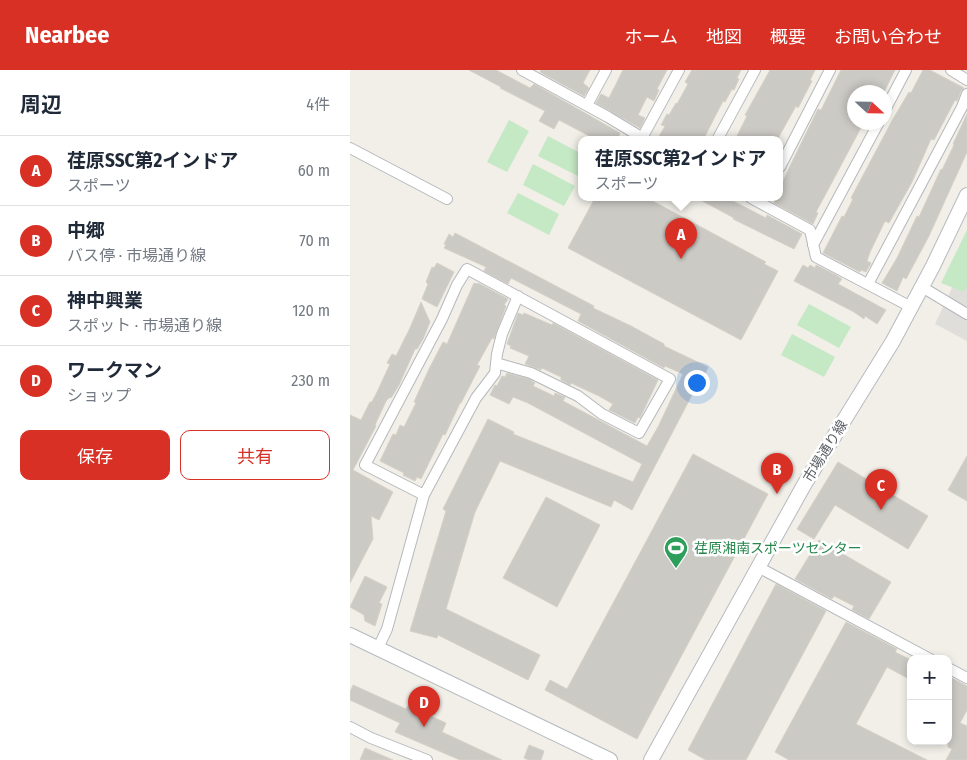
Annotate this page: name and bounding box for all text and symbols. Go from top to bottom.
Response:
text: Nearbee [25,21,109,49]
text: ホーム [625,26,678,48]
text: 地図 [706,26,742,48]
text: 概要 [770,26,806,48]
text: お問い合わせ [834,26,942,48]
north arrow [847,85,892,130]
text: 周辺 [20,92,62,118]
text: 4件 [306,95,330,114]
popup [578,136,783,201]
text: 荏原SSC第2インドア [595,147,766,170]
text: 荏原SSC第2インドア [67,149,238,172]
text: A [32,161,40,180]
text: 60 m [298,161,330,180]
text: スポーツ [595,174,659,193]
text: スポーツ [67,176,131,195]
pin: A [665,218,697,259]
text: 中郷 [67,219,105,242]
text: B [32,231,40,250]
text: 70 m [299,231,330,250]
text: バス停 · 市場通り線 [67,246,206,265]
text: 神中興業 [67,289,143,312]
text: C [32,301,40,320]
text: 120 m [292,301,330,320]
text: スポット · 市場通り線 [67,316,222,335]
text: ワークマン [67,359,162,382]
your location [684,370,710,396]
text: D [31,371,41,390]
text: 230 m [291,371,330,390]
text: ショップ [67,386,131,405]
street label: 市場通り線 [800,417,851,485]
button: 保存 [20,430,170,480]
button: 共有 [180,430,330,480]
pin: B [761,453,793,494]
pin: C [865,469,897,510]
sports icon: 荏原湘南スポーツセンター [663,535,689,569]
place label: 荏原湘南スポーツセンター [694,540,862,557]
map controls [907,655,952,745]
button: + [907,655,952,700]
pin: D [408,686,440,727]
button: − [907,700,952,745]

